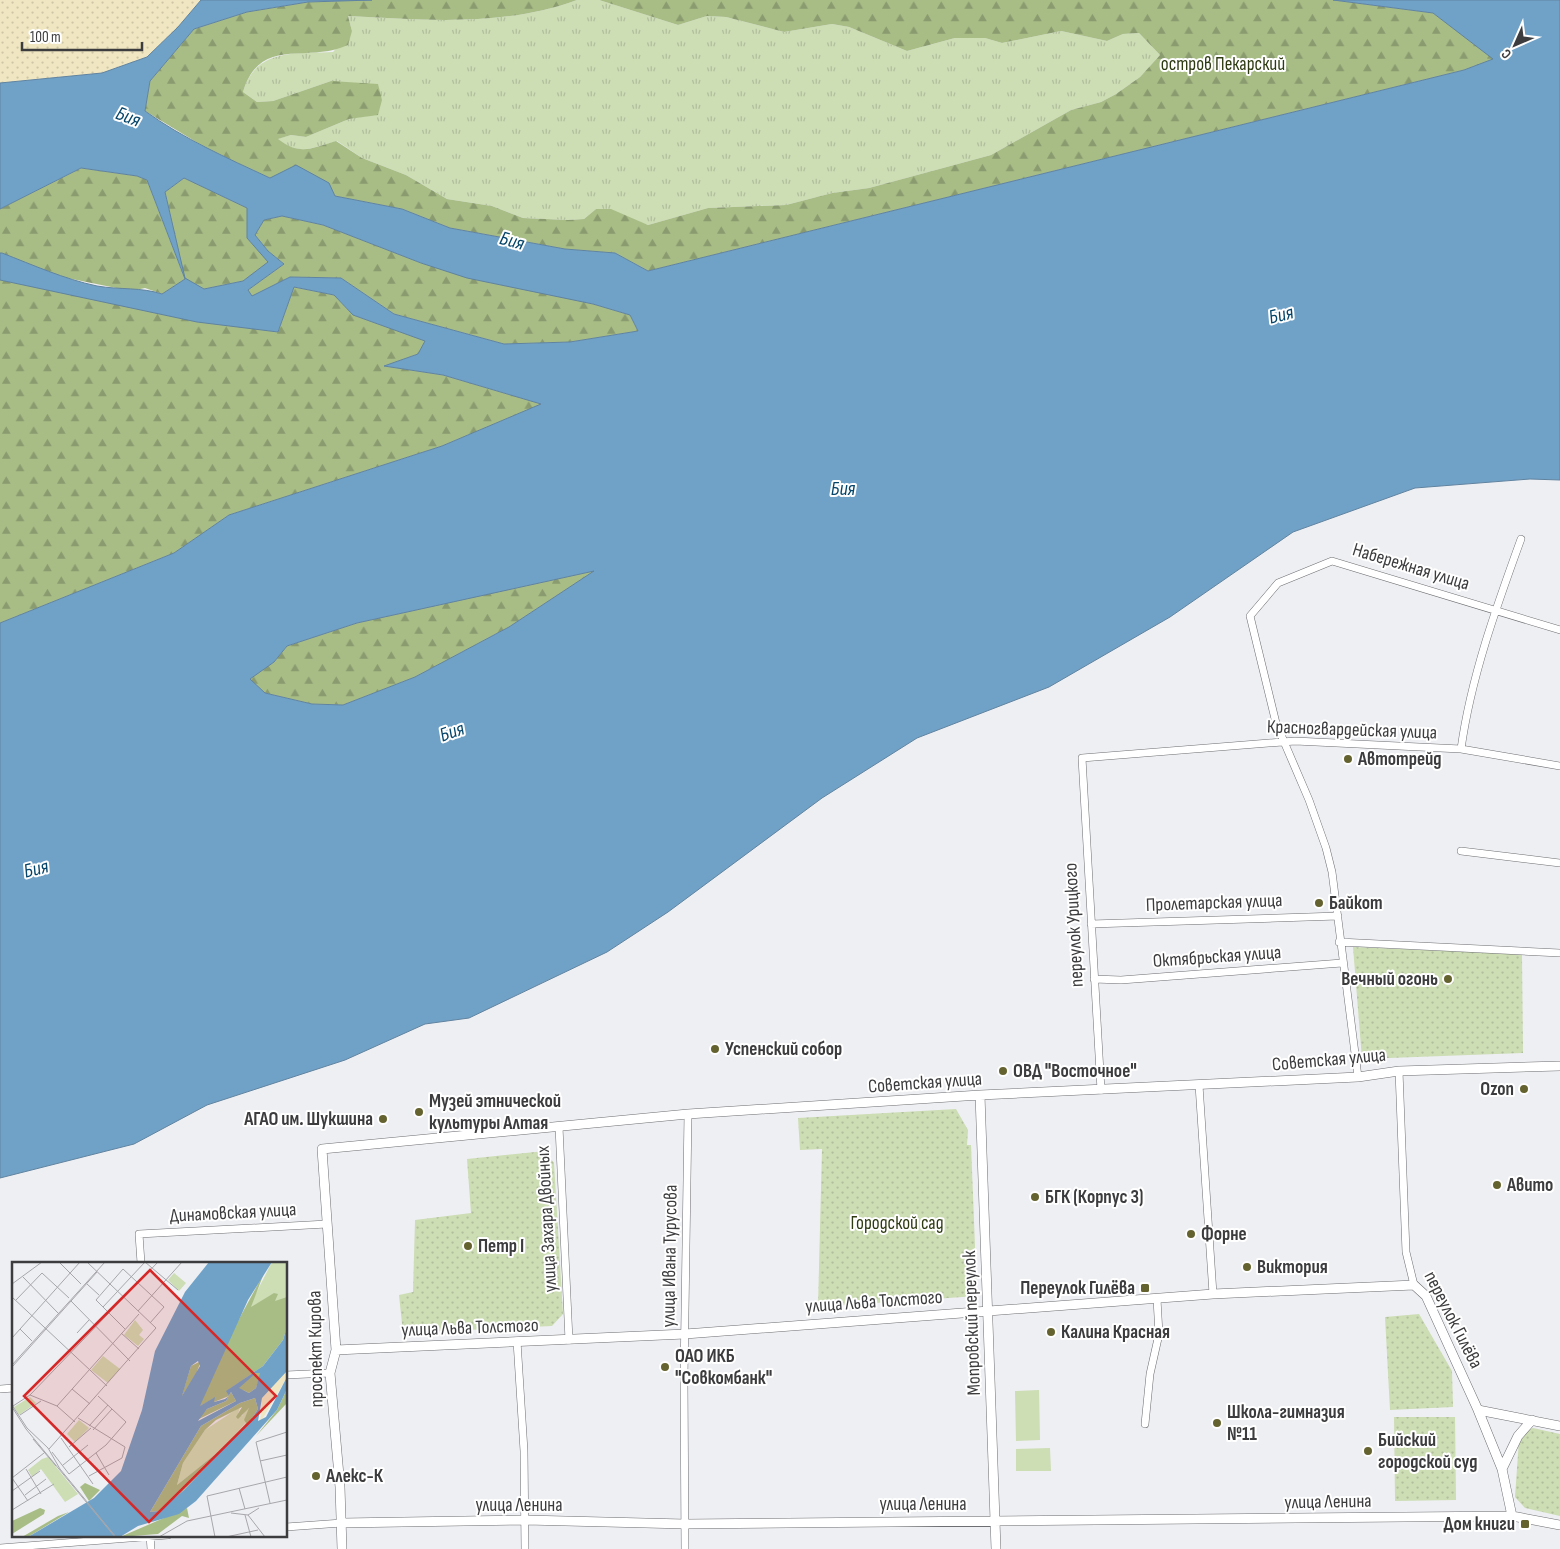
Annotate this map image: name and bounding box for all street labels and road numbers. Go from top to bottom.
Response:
street label: Набережная улица [1350,538,1472,596]
street label: Красногвардейская улица [1267,716,1437,744]
street label: переулок Урицкого [1059,862,1089,988]
street label: Пролетарская улица [1145,889,1283,917]
street label: Октябрьская улица [1152,941,1282,973]
street label: Советская улица [1271,1044,1387,1076]
street label: Советская улица [867,1068,983,1098]
street label: улица Захара Двойных [532,1145,562,1293]
street label: улица Ивана Турусова [657,1184,683,1328]
street label: Динамовская улица [169,1198,297,1228]
street label: Мопровский переулок [958,1249,986,1396]
street label: переулок Гилёва [1419,1267,1487,1373]
street label: улица Льва Толстого [805,1286,943,1318]
street label: проспект Кирова [303,1290,329,1408]
street label: улица Льва Толстого [401,1314,539,1342]
street label: улица Ленина [1284,1490,1372,1514]
street label: улица Ленина [879,1493,967,1516]
street label: улица Ленина [475,1494,563,1517]

